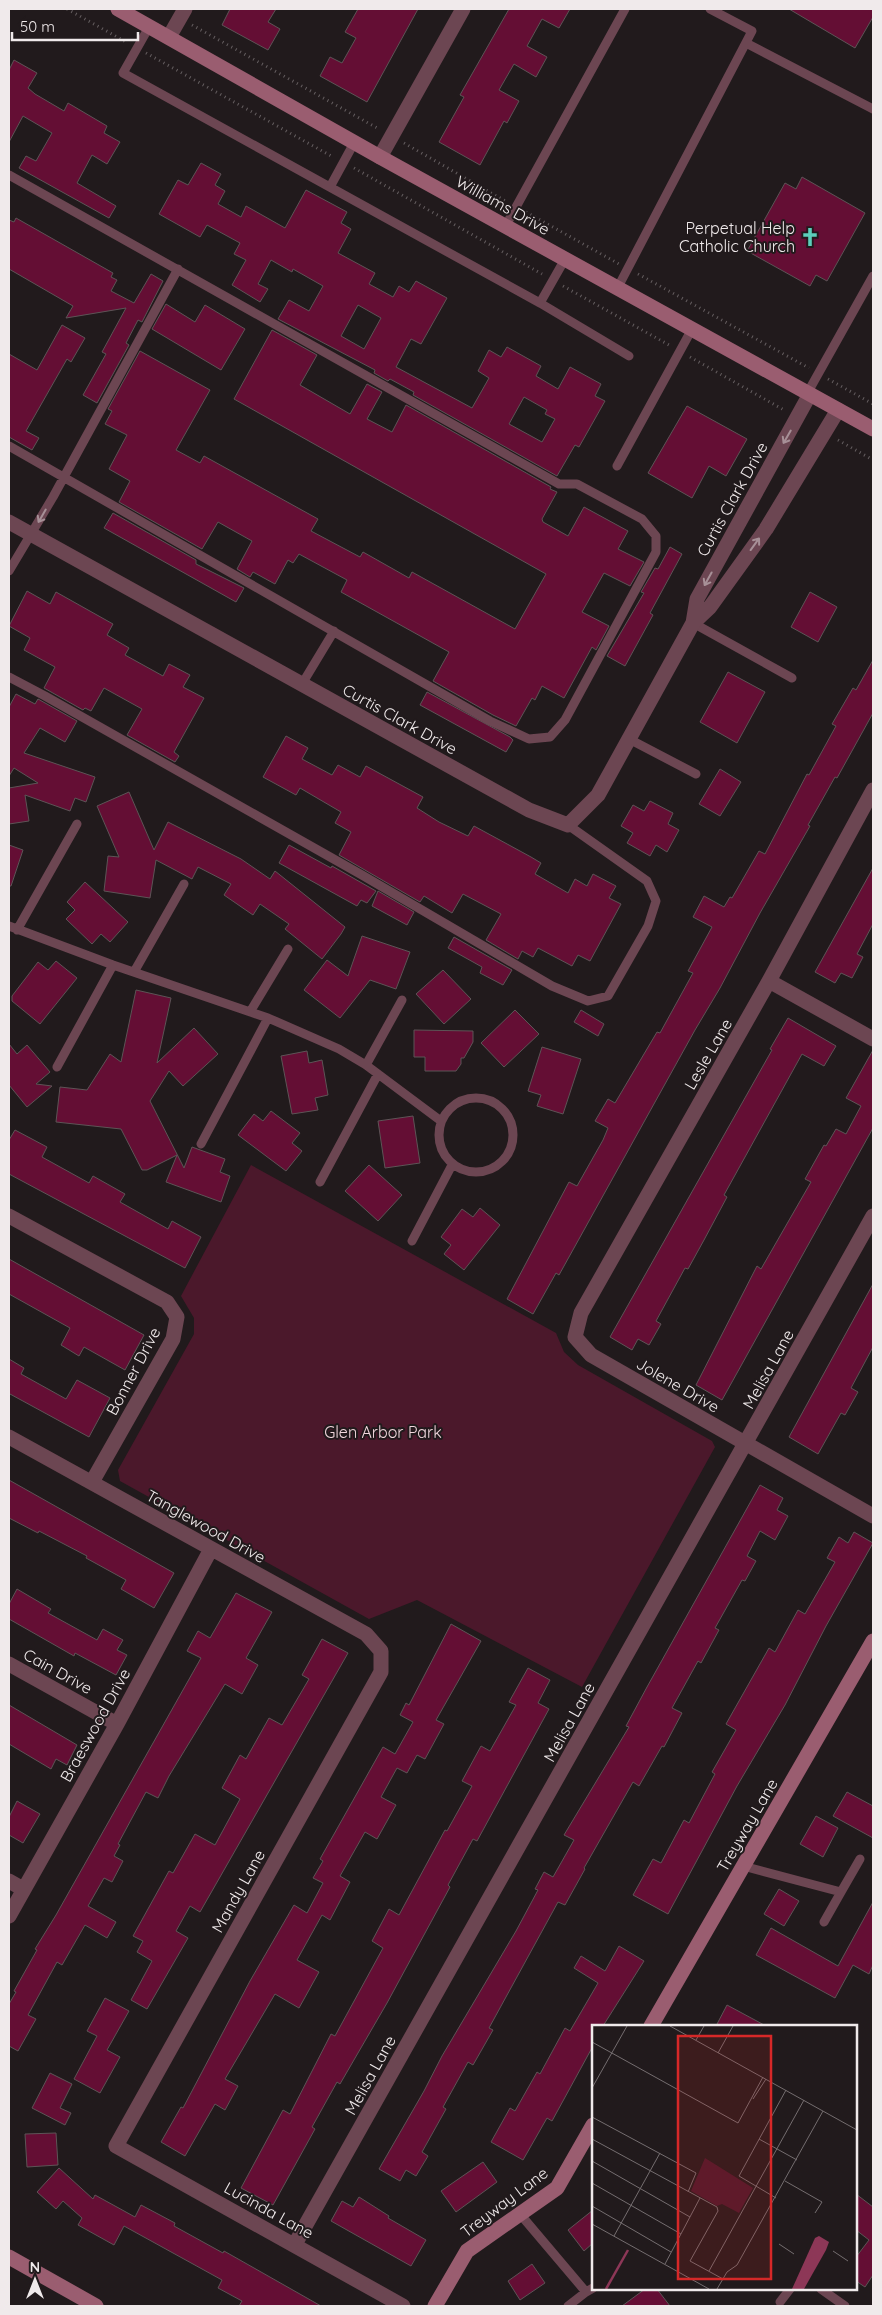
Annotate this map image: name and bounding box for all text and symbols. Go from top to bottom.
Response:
scale bar [12,10,139,42]
text: 50 m [20,17,55,36]
street label: Williams Drive [453,171,553,239]
place label: Perpetual Help Catholic Church [679,218,795,256]
church icon: Perpetual Help Catholic Church [799,226,821,248]
one-way arrow [781,429,791,443]
street label: Curtis Clark Drive [692,438,772,560]
one-way arrow [37,508,47,522]
one-way arrow [750,538,761,551]
one-way arrow [702,571,712,585]
street label: Curtis Clark Drive [339,679,461,759]
street label: Lesle Lane [680,1015,736,1093]
street label: Bonner Drive [101,1324,165,1418]
street label: Melisa Lane [738,1326,798,1412]
street label: Jolene Drive [633,1353,723,1417]
park label: Glen Arbor Park [324,1422,442,1442]
street label: Tanglewood Drive [143,1485,269,1567]
street label: Cain Drive [20,1644,96,1698]
street label: Braeswood Drive [56,1665,134,1785]
street label: Melisa Lane [539,1679,599,1765]
street label: Treyway Lane [712,1775,782,1875]
street label: Mandy Lane [207,1846,269,1936]
inset map [592,2025,857,2290]
street label: Melisa Lane [340,2032,400,2118]
street label: Treyway Lane [456,2163,552,2241]
street label: Lucinda Lane [221,2177,317,2243]
north arrow [10,2255,60,2305]
text: N [30,2258,40,2276]

